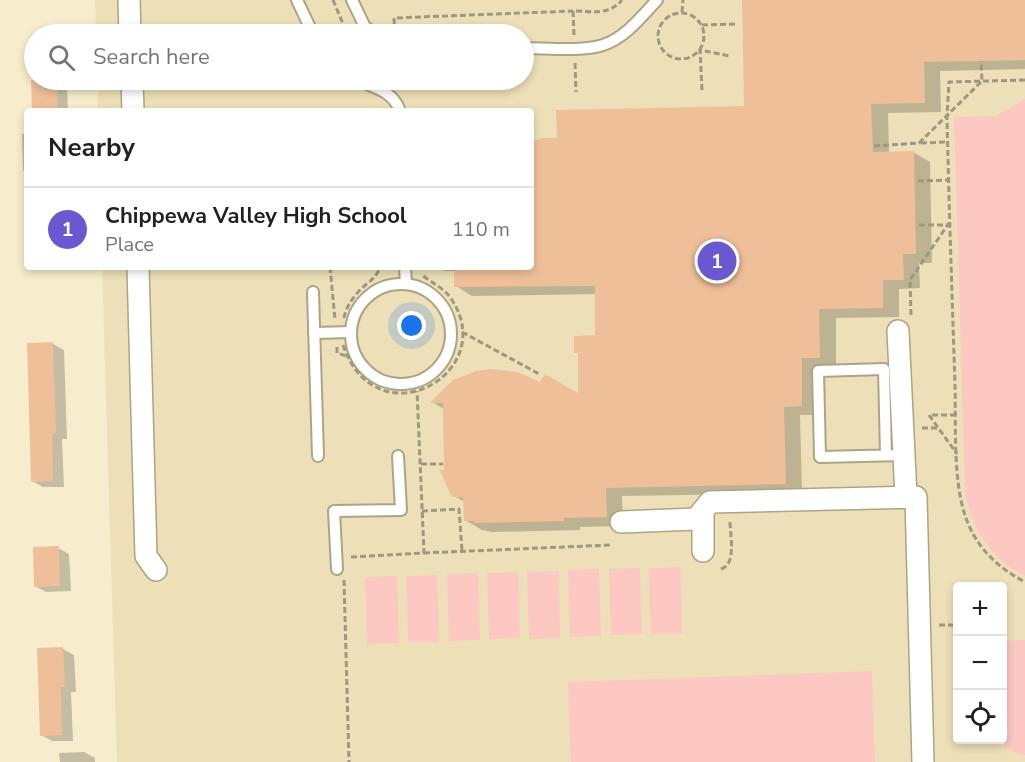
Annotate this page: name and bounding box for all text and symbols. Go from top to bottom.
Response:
search box [24,24,534,90]
icon: search [45,41,78,74]
text: Search here [93,42,210,72]
text: Nearby [48,130,135,165]
text: Chippewa Valley High School [105,201,407,231]
text: 1 [62,216,74,243]
text: 110 m [452,216,510,243]
text: Place [105,231,154,258]
pin: 1 [698,238,736,284]
your location [397,311,426,340]
map controls [953,582,1007,744]
button: + [953,582,1007,636]
button: − [953,636,1007,690]
button: locate [953,690,1007,744]

